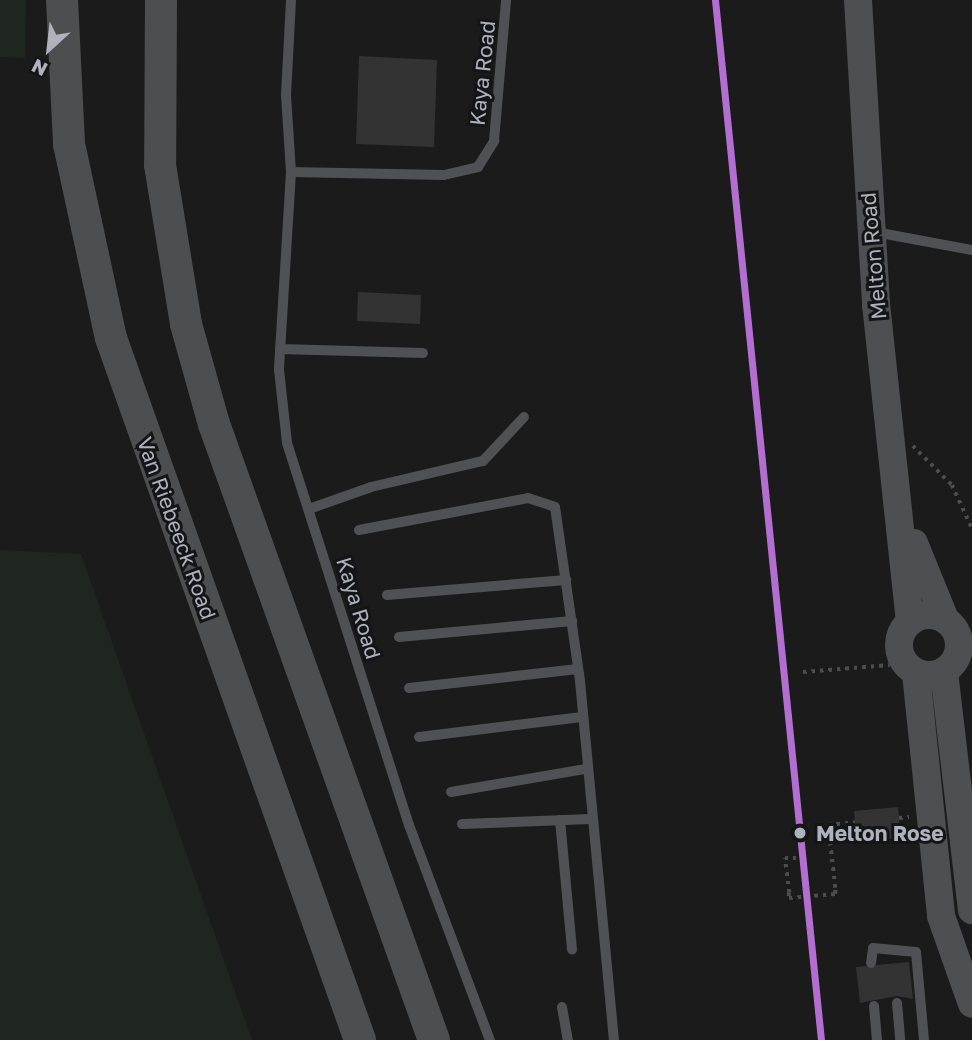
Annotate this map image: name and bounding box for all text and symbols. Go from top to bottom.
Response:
north arrow [14,14,84,84]
street label: Kaya Road [464,19,500,127]
text: N [28,55,51,82]
street label: Melton Road [855,192,891,320]
street label: Van Riebeeck Road [132,433,222,623]
street label: Kaya Road [332,554,386,662]
place label: Melton Rose [816,820,944,846]
marker: Melton Rose [790,823,810,843]

